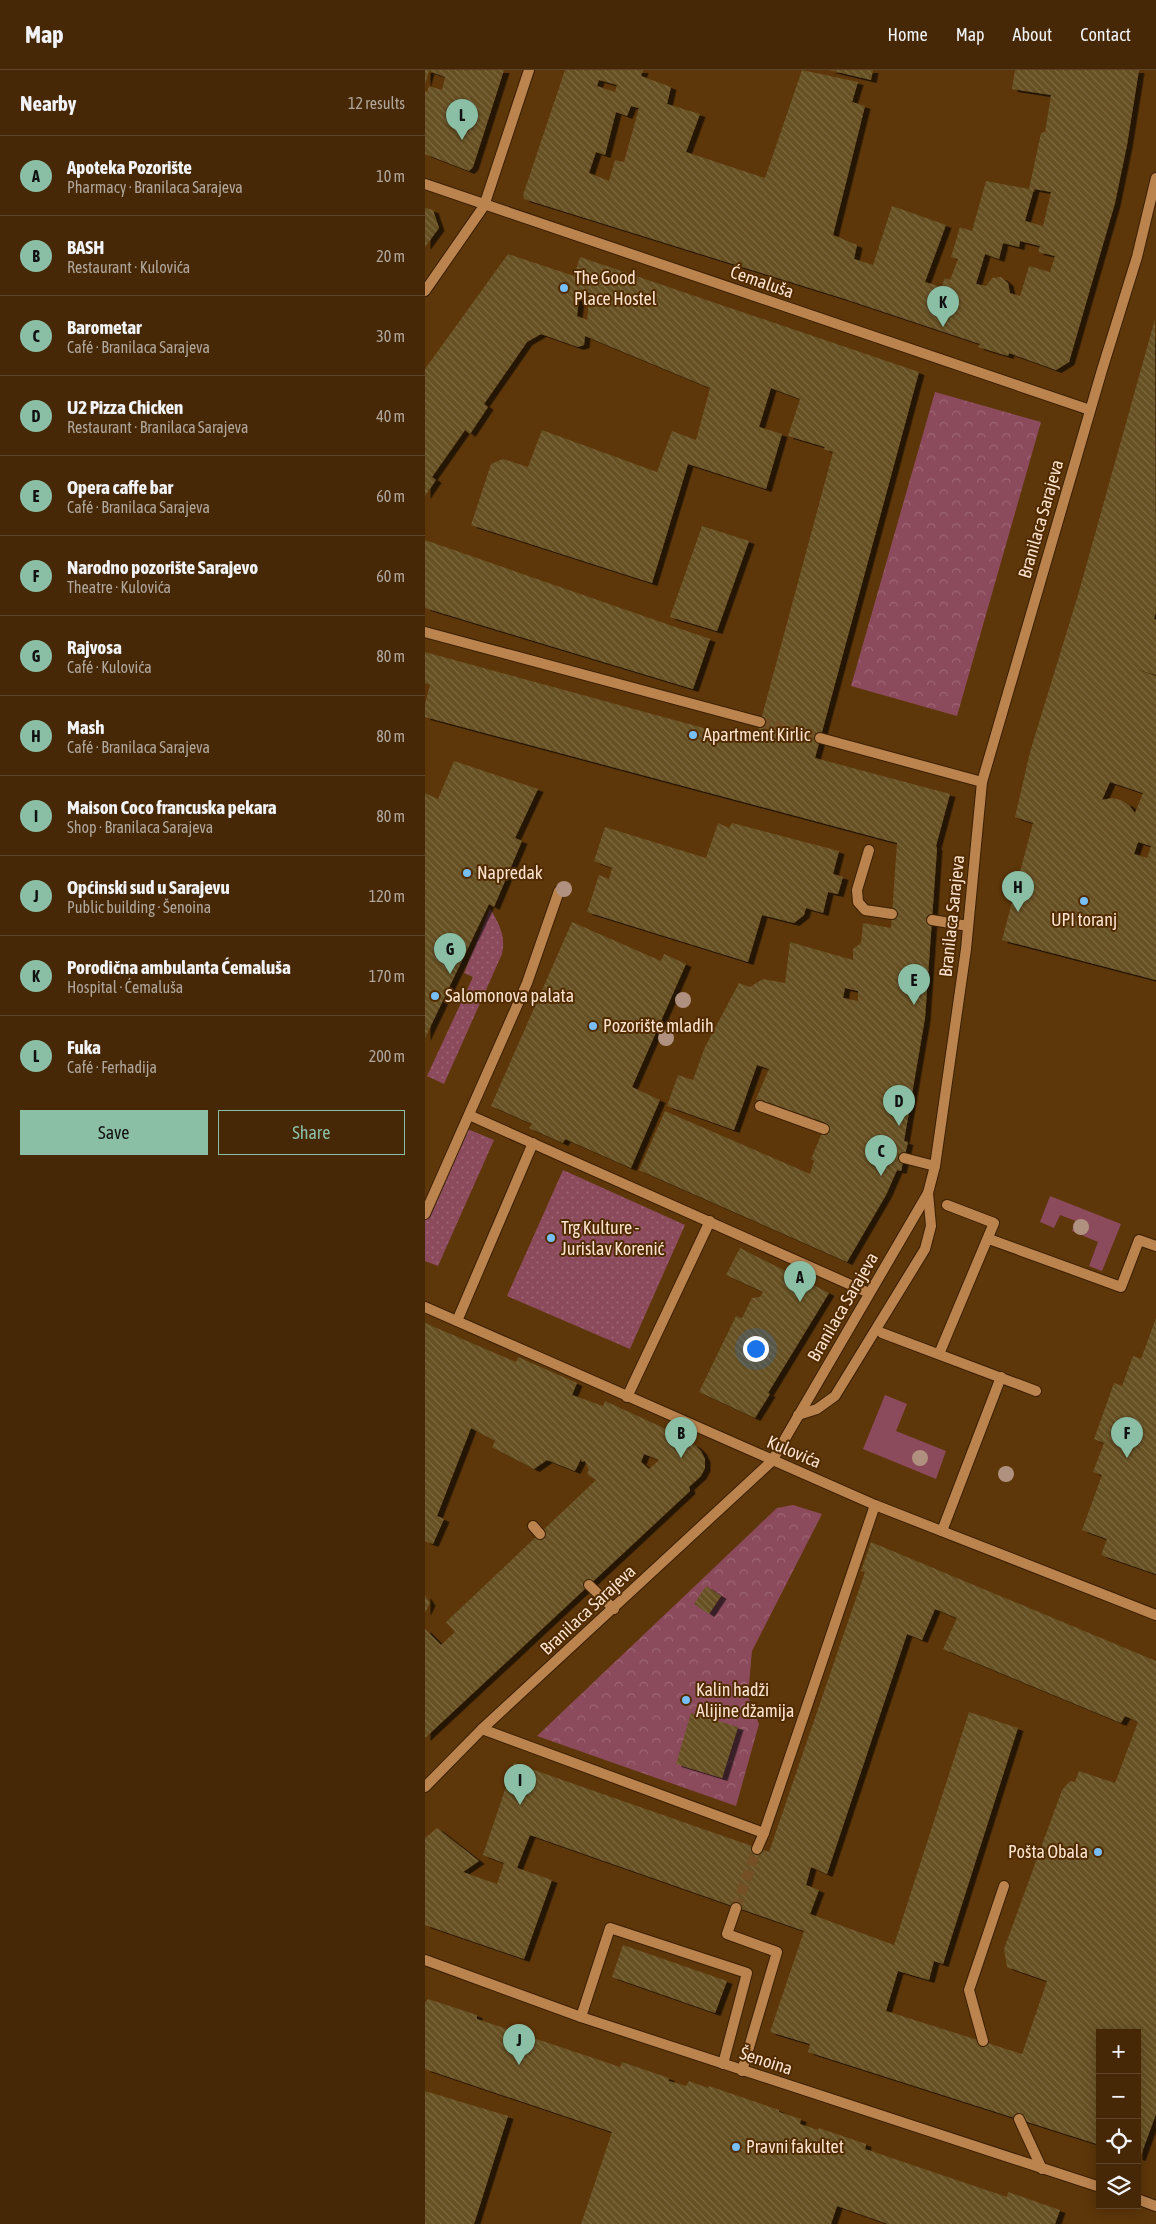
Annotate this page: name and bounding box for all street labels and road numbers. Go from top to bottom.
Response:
street label: Ćemaluša [728,261,797,302]
street label: Branilaca Sarajeva [1014,457,1067,581]
street label: Branilaca Sarajeva [935,854,968,978]
street label: Branilaca Sarajeva [803,1249,882,1365]
street label: Kulovića [764,1431,824,1472]
street label: Branilaca Sarajeva [536,1560,640,1659]
street label: Šenoina [737,2042,795,2079]

